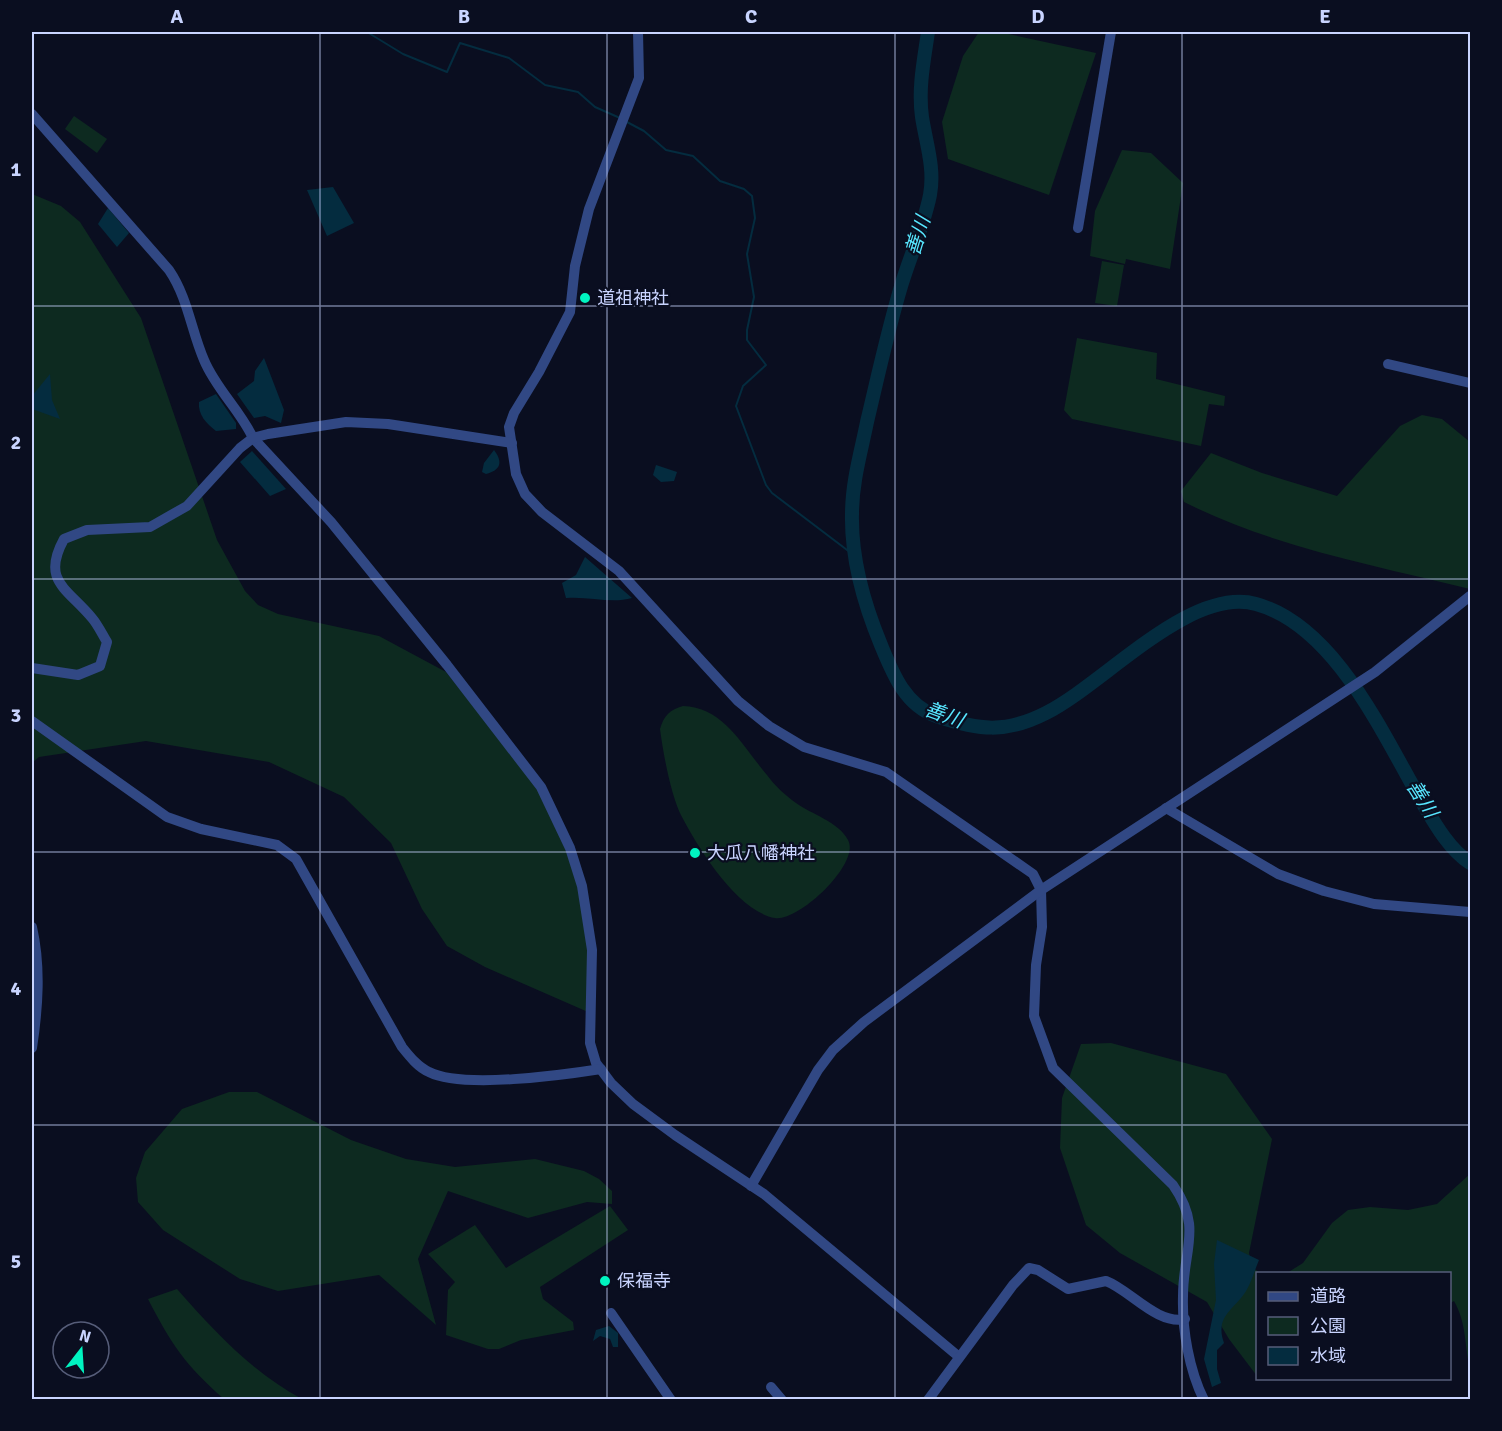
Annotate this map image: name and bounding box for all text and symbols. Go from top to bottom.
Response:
text: A [171,4,184,29]
text: B [458,4,470,29]
text: C [745,4,757,29]
text: D [1031,4,1045,29]
text: E [1319,4,1331,29]
text: 1 [11,157,22,182]
water label: 善川 [900,211,936,259]
place label: 道祖神社 [597,287,669,309]
marker: 道祖神社 [578,291,592,305]
text: 2 [11,430,21,455]
water label: 善川 [921,696,969,734]
text: 3 [11,703,21,728]
water label: 善川 [1401,775,1444,824]
place label: 大瓜八幡神社 [707,842,815,864]
marker: 大瓜八幡神社 [688,846,702,860]
text: 4 [11,976,22,1001]
text: 5 [11,1249,21,1274]
place label: 保福寺 [617,1270,671,1292]
legend [1256,1272,1451,1380]
marker: 保福寺 [598,1274,612,1288]
text: 道路 [1310,1285,1346,1307]
text: 公園 [1310,1315,1346,1337]
north arrow [51,1320,111,1380]
text: N [77,1325,93,1348]
text: 水域 [1310,1345,1346,1367]

